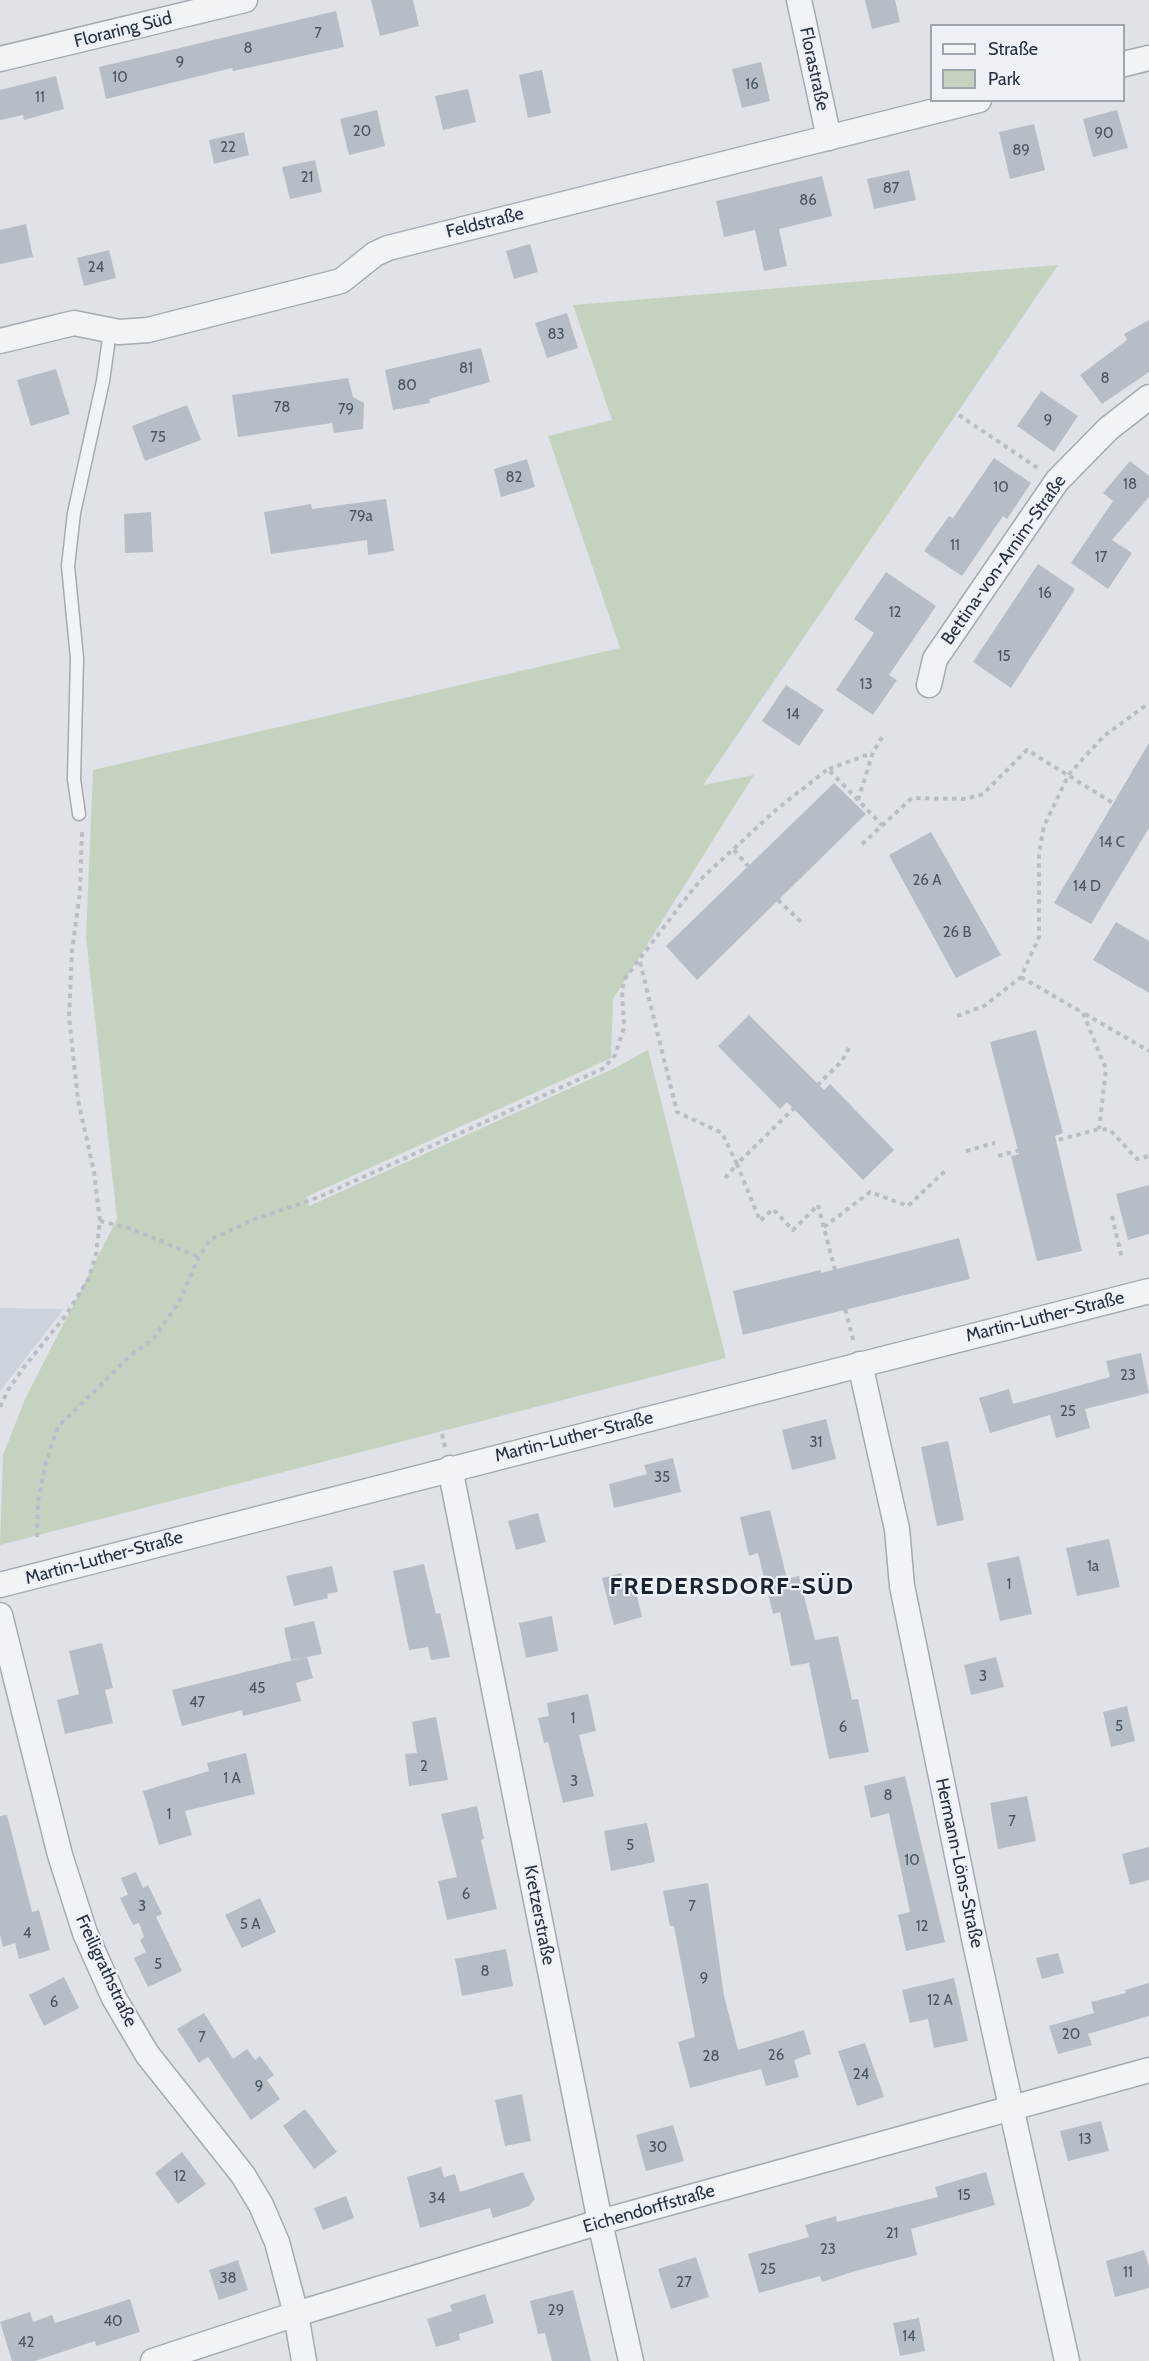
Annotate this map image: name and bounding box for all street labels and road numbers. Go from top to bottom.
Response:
street label: Floraring Süd [72,7,174,53]
street label: Florastraße [795,25,833,113]
street label: Feldstraße [444,203,526,243]
street label: Bettina-von-Arnim-Straße [937,471,1071,649]
street label: Martin-Luther-Straße [964,1287,1126,1347]
street label: Martin-Luther-Straße [493,1407,655,1467]
street label: Martin-Luther-Straße [23,1527,185,1589]
street label: Hermann-Löns-Straße [930,1776,988,1950]
street label: Kretzerstraße [519,1863,559,1967]
street label: Freiligrathstraße [71,1912,141,2030]
street label: Eichendorffstraße [581,2180,717,2238]

